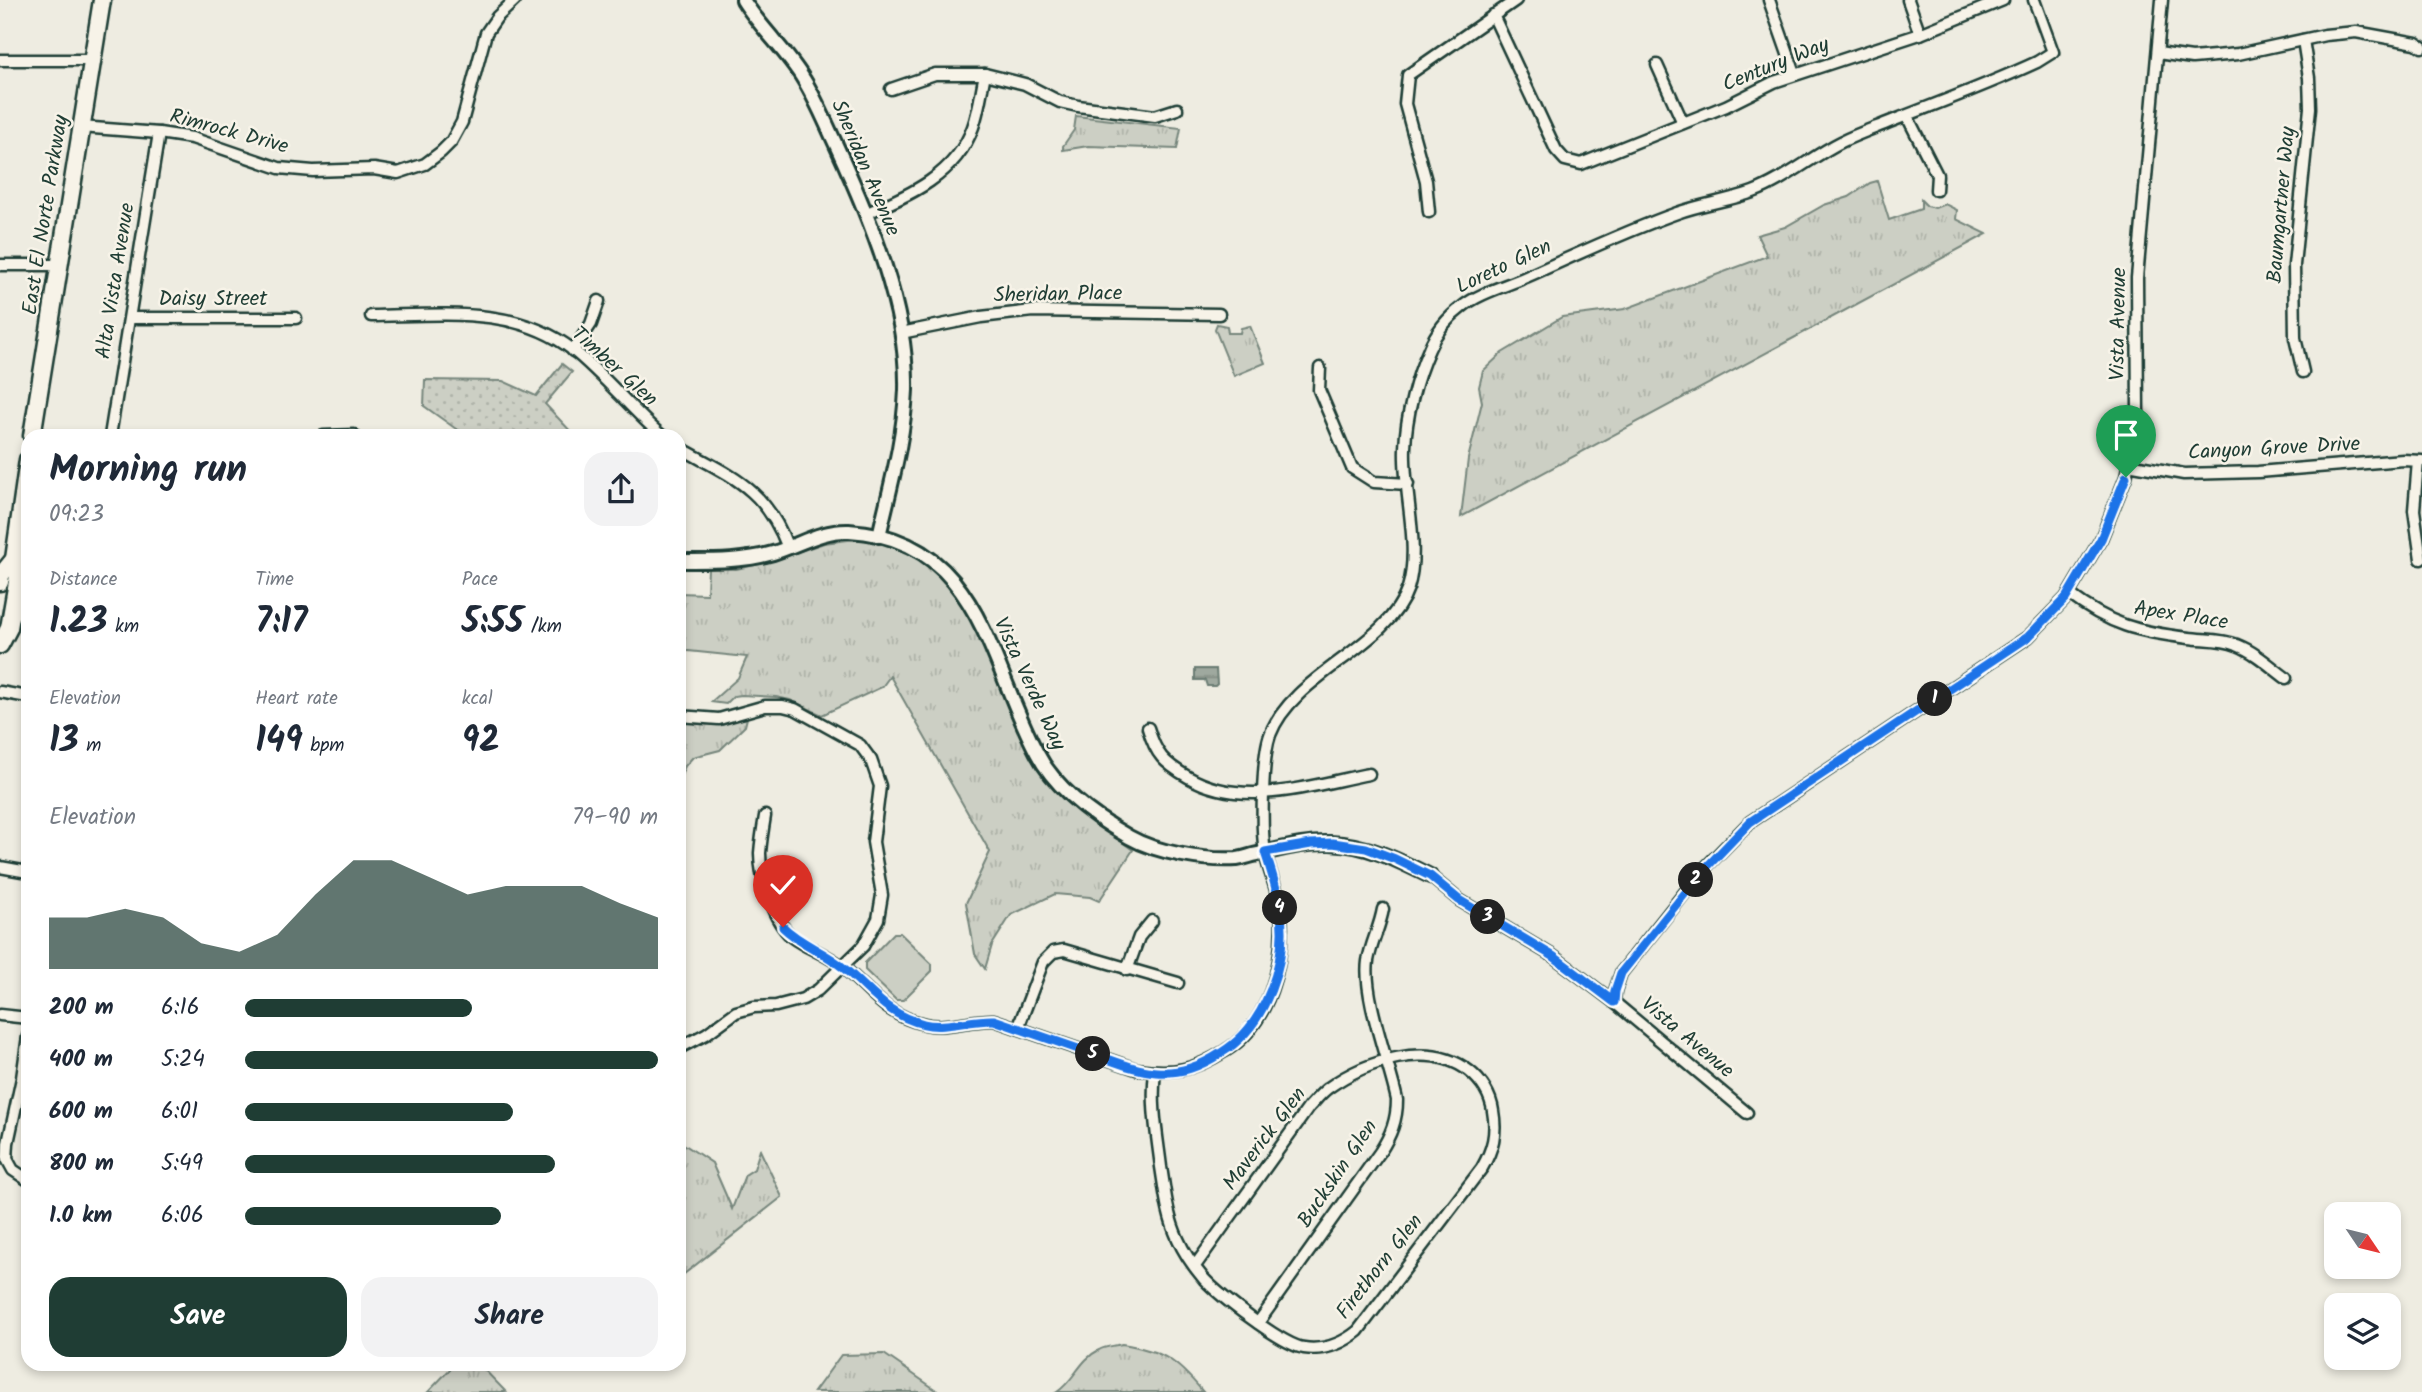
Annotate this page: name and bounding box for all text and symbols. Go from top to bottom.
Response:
street label: Century Way [1718,29,1835,101]
street label: Sheridan Avenue [821,95,909,242]
street label: Rimrock Drive [166,100,293,164]
street label: East El Norte Parkway [14,112,78,317]
street label: Baumgartner Way [2259,125,2305,285]
street label: Alta Vista Avenue [87,200,145,361]
street label: Loreto Glen [1451,230,1557,304]
street label: Vista Avenue [2102,267,2136,381]
street label: Sheridan Place [993,277,1123,313]
street label: Daisy Street [159,283,268,316]
street label: Timber Glen [563,319,665,415]
pin [2096,405,2156,477]
icon: arrive [2107,416,2145,454]
street label: Canyon Grove Drive [2187,428,2362,470]
text: Morning run [49,441,247,501]
button: share [584,452,658,526]
text: 09:23 [49,497,104,533]
text: Distance [49,565,117,595]
text: Time [255,565,294,595]
text: Pace [462,565,498,595]
street label: Apex Place [2132,592,2231,640]
text: 1.23 [49,595,107,651]
text: 7:17 [255,595,308,651]
text: 5:55 [462,595,523,651]
text: km [107,612,139,642]
text: /km [523,612,562,642]
street label: Vista Verde Way [984,612,1074,756]
pin: 1 [1918,682,1952,716]
text: 1 [1932,683,1937,713]
text: Elevation [49,684,121,714]
text: Heart rate [255,684,338,714]
text: kcal [462,684,493,714]
text: 13 [49,714,79,770]
text: 149 [255,714,303,770]
text: 92 [462,714,500,770]
text: m [79,731,101,761]
text: bpm [303,731,345,761]
text: Elevation [49,800,136,836]
text: 79–90 m [572,800,658,836]
pin [753,855,813,927]
pin: 2 [1678,862,1714,898]
text: 2 [1690,864,1701,894]
icon: check [764,866,802,904]
pin: 4 [1262,890,1298,926]
text: 4 [1274,892,1285,922]
pin: 3 [1470,900,1506,934]
text: 3 [1482,901,1493,931]
street label: Vista Avenue [1633,989,1741,1087]
text: 200 m [49,990,114,1026]
text: 6:16 [161,990,199,1026]
pin: 5 [1076,1036,1110,1072]
text: 5 [1088,1038,1097,1068]
text: 400 m [49,1042,113,1078]
text: 5:24 [161,1042,205,1078]
street label: Maverick Glen [1215,1080,1315,1198]
text: 600 m [49,1094,113,1130]
text: 6:01 [161,1094,198,1130]
street label: Buckskin Glen [1289,1113,1387,1235]
text: 800 m [49,1146,114,1182]
text: 5:49 [161,1146,203,1182]
text: 1.0 km [49,1198,112,1234]
text: 6:06 [161,1198,204,1234]
north arrow [2324,1202,2401,1279]
map controls [2324,1202,2401,1370]
street label: Firethorn Glen [1328,1207,1432,1327]
button: Save [49,1277,347,1357]
button: Share [361,1277,658,1357]
button: layers [2324,1293,2401,1370]

